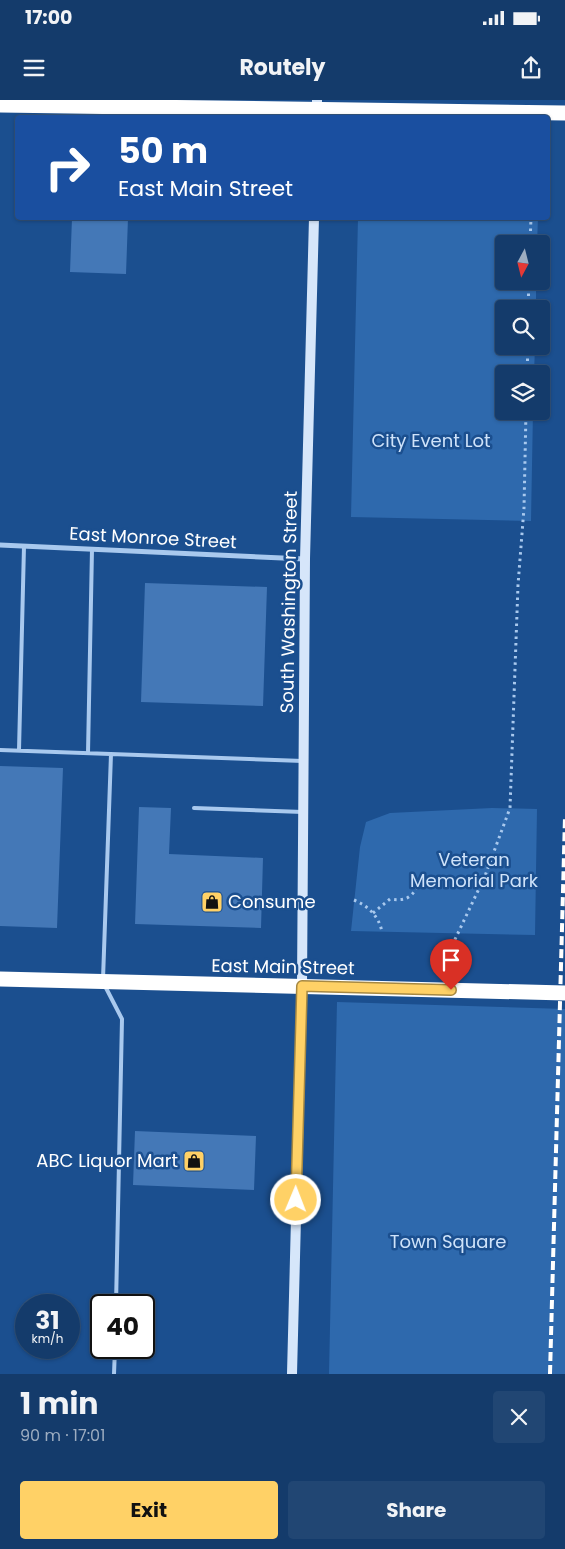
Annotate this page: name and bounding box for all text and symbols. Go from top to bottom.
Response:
text: 17:00 [25,4,72,31]
text: Routely [239,52,326,83]
icon: menu [20,54,48,82]
icon: share [517,54,545,82]
text: 50 m [118,126,208,175]
icon: right [35,135,100,200]
text: East Main Street [118,173,293,204]
north arrow [495,235,550,290]
map controls [495,235,550,420]
button: search [495,300,550,355]
button: layers [495,365,550,420]
park label: City Event Lot [371,428,491,453]
street label: South Washington Street [274,491,303,713]
street label: East Monroe Street [69,521,237,554]
park label: Veteran Memorial Park [410,847,539,893]
place label: Consume [228,889,316,914]
shop icon: Consume [200,890,224,914]
pin [430,939,472,990]
icon: arrive [437,946,465,974]
street label: East Main Street [211,953,355,980]
place label: ABC Liquor Mart [36,1148,178,1173]
shop icon: ABC Liquor Mart [182,1149,206,1173]
position arrow [269,1173,321,1225]
park label: Town Square [390,1229,506,1254]
speed limit sign: 40 [90,1294,155,1359]
text: 31 [35,1303,60,1338]
text: km/h [32,1330,63,1347]
text: 1 min [20,1382,98,1425]
button: close [493,1391,545,1443]
text: 90 m · 17:01 [20,1424,105,1447]
button: Exit [20,1481,278,1539]
button: Share [288,1481,545,1539]

